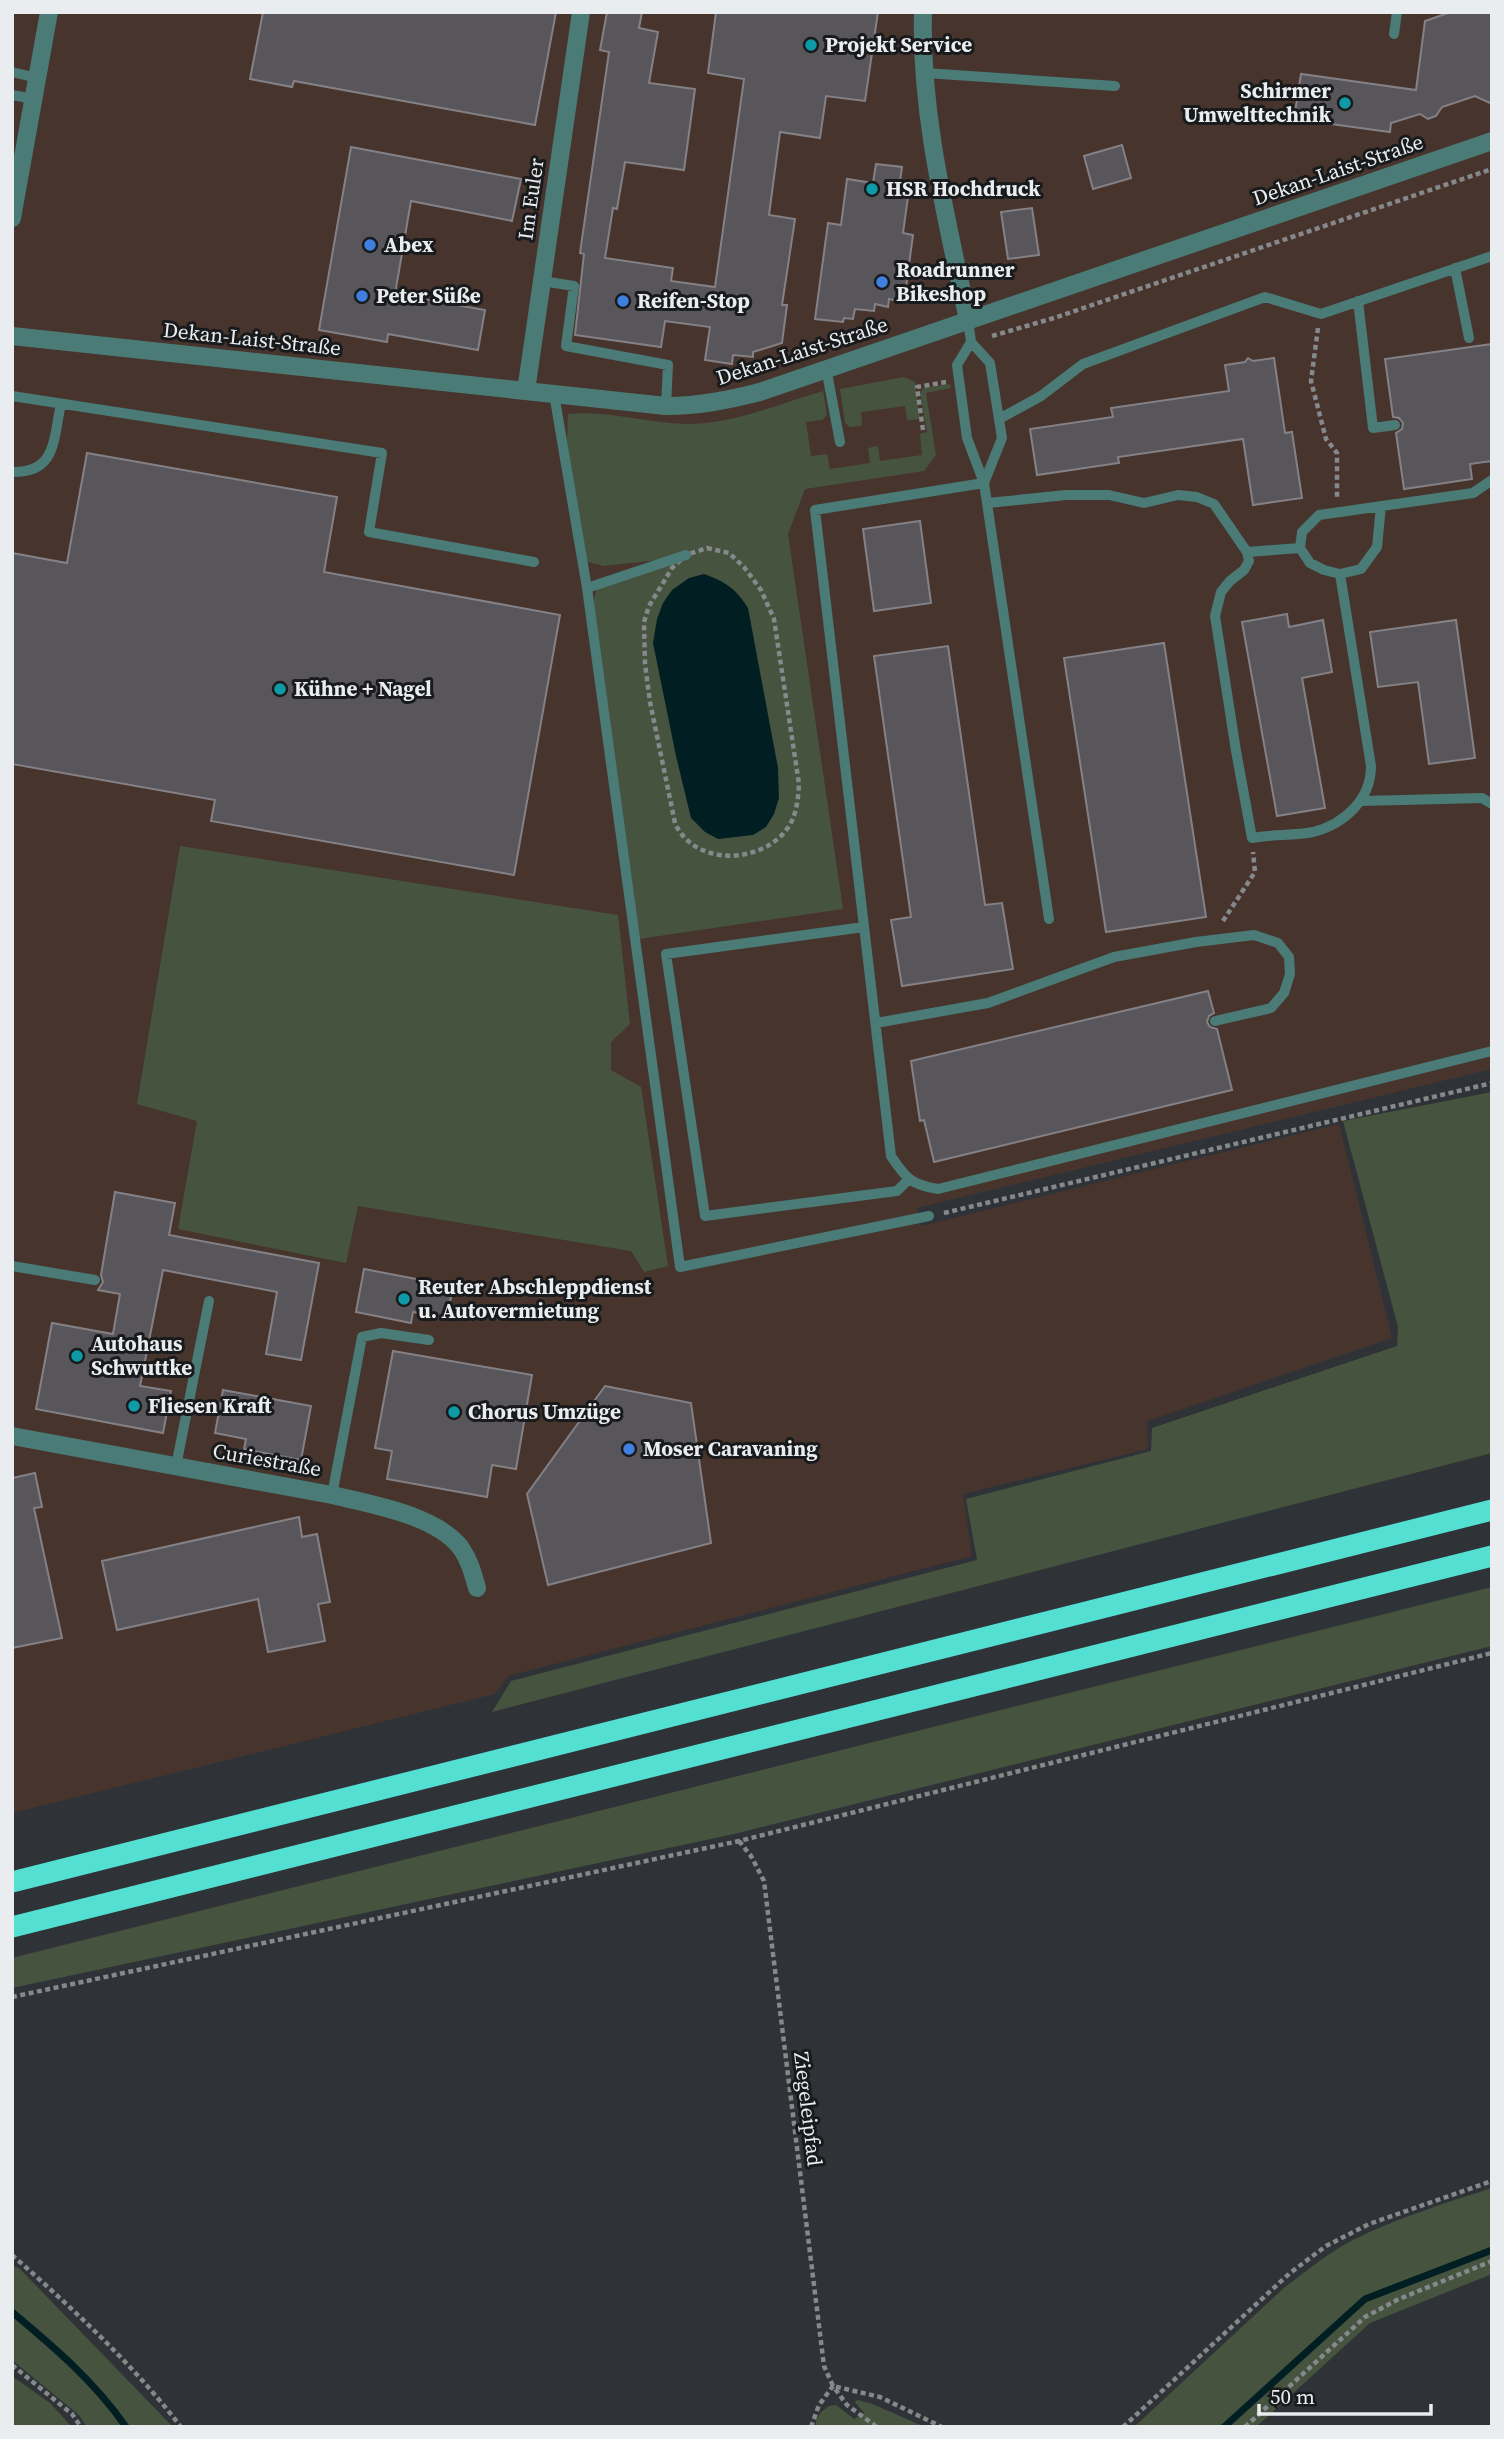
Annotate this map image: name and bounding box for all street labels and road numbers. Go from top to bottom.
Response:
street label: Dekan-Laist-Straße [1249,127,1427,212]
street label: Im Euler [510,156,551,242]
street label: Dekan-Laist-Straße [712,309,891,392]
street label: Dekan-Laist-Straße [162,315,342,362]
street label: Curiestraße [211,1436,324,1483]
street label: Ziegeleipfad [787,2050,830,2168]

